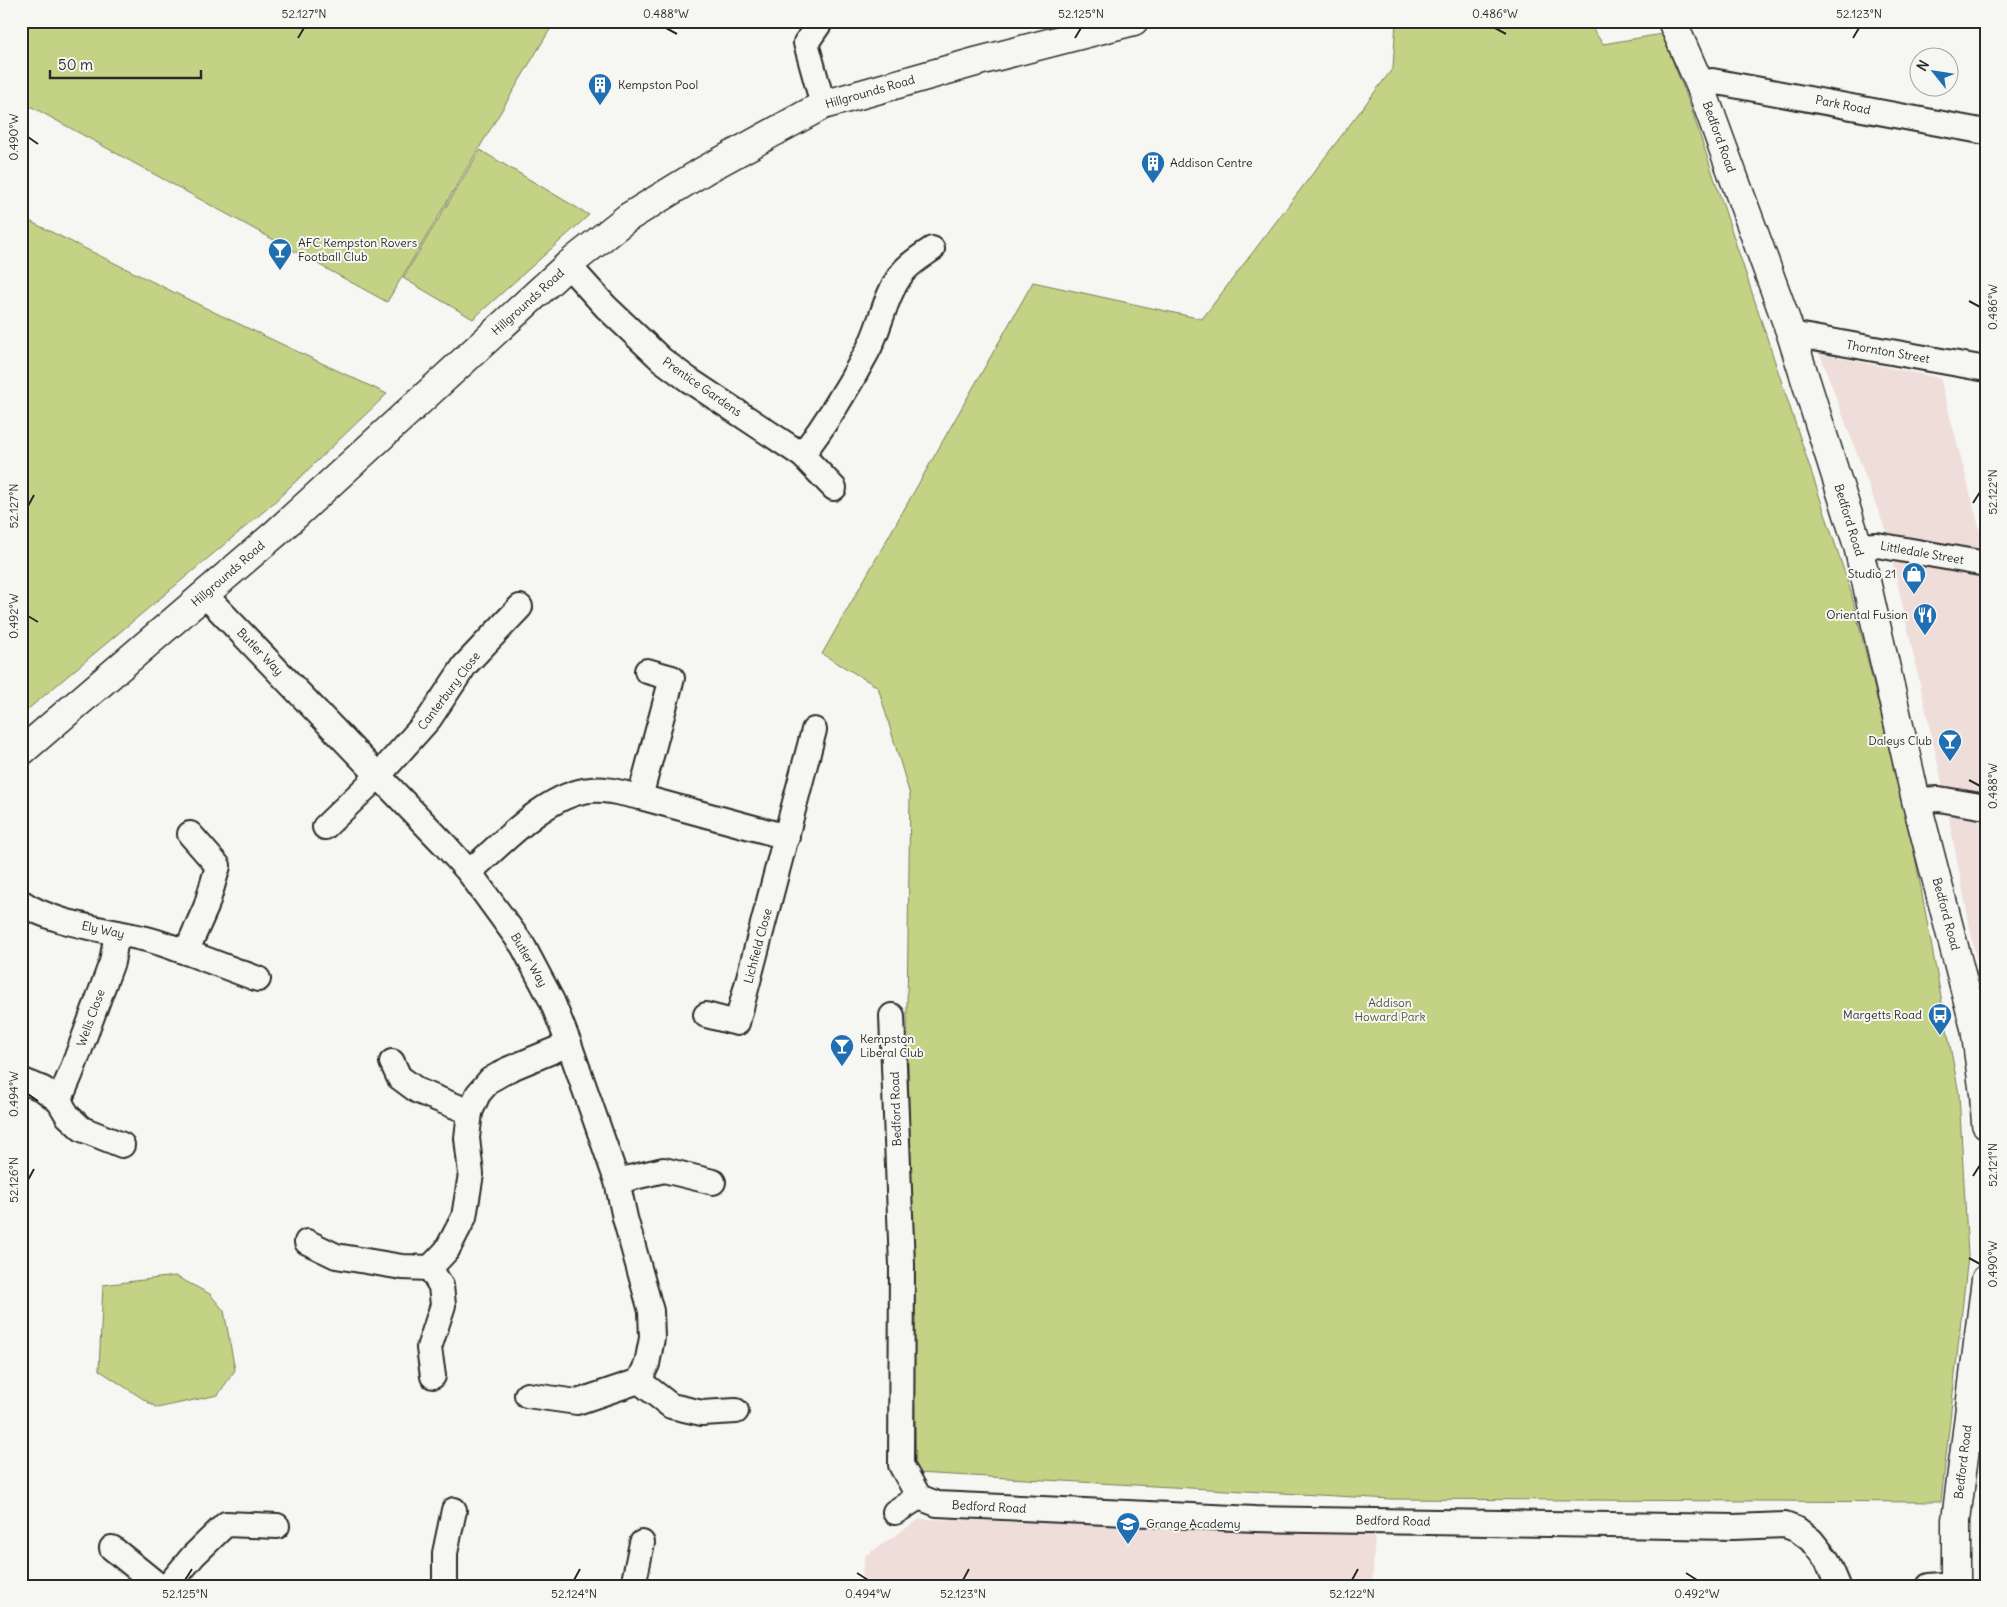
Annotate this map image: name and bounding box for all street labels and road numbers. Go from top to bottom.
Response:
street label: Hillgrounds Road [823,72,916,111]
street label: Park Road [1814,92,1872,117]
street label: Bedford Road [1700,99,1739,175]
street label: Hillgrounds Road [488,265,567,338]
street label: Thornton Street [1845,337,1931,366]
street label: Prentice Gardens [660,354,745,419]
street label: Bedford Road [1831,482,1868,558]
street label: Hillgrounds Road [188,538,267,610]
street label: Littledale Street [1879,538,1965,567]
street label: Butler Way [234,625,287,678]
street label: Canterbury Close [414,649,483,733]
street label: Bedford Road [1930,876,1963,952]
street label: Lichfield Close [740,907,775,985]
street label: Ely Way [80,918,126,941]
street label: Butler Way [508,930,551,989]
street label: Wells Close [73,987,108,1049]
street label: Bedford Road [887,1071,904,1147]
street label: Bedford Road [1951,1424,1975,1500]
street label: Bedford Road [951,1497,1027,1516]
street label: Bedford Road [1356,1512,1431,1529]

